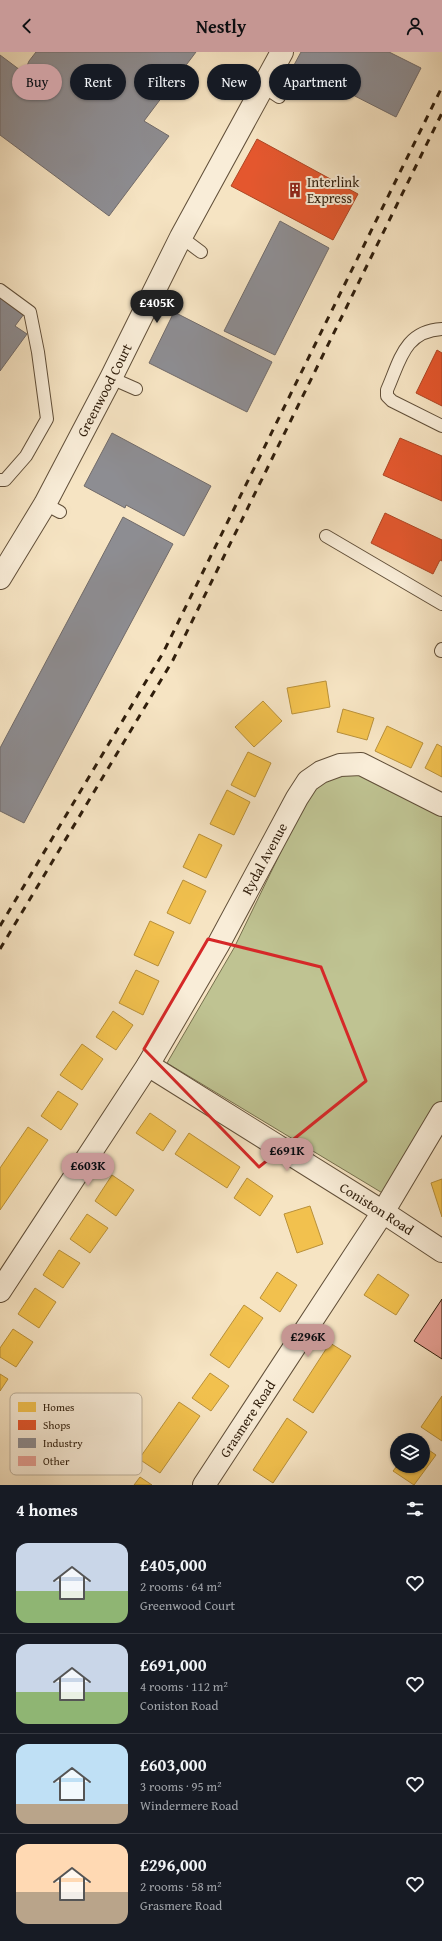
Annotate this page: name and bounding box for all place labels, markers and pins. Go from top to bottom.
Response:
place label: Interlink Express [307,172,360,208]
building icon: Interlink Express [286,181,304,199]
pin: £405K [129,290,185,324]
pin: £691K [259,1138,315,1172]
pin: £603K [60,1153,116,1187]
pin: £296K [280,1324,336,1358]

